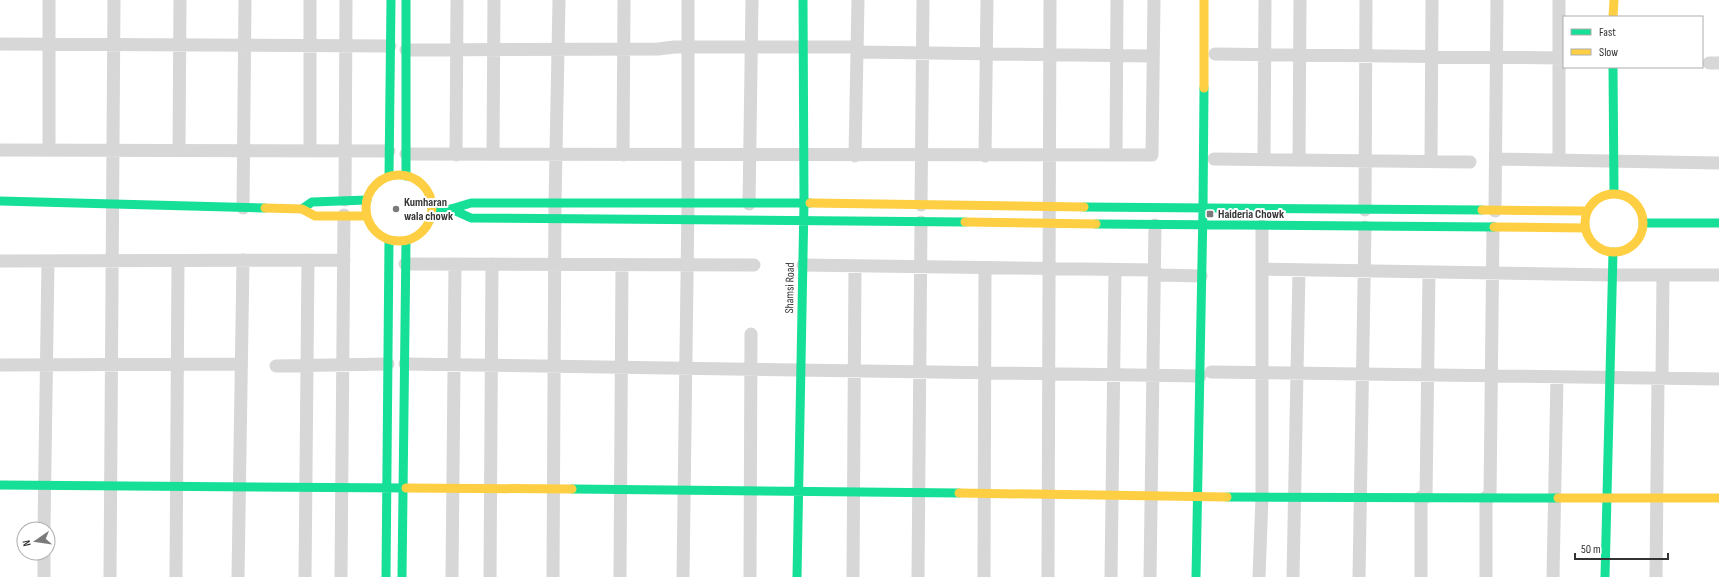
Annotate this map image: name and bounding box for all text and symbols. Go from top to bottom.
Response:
legend [1563,16,1703,68]
text: Fast [1599,25,1616,40]
text: Slow [1599,45,1618,60]
place label: Kumharan wala chowk [404,195,453,224]
marker: Kumharan wala chowk [391,204,401,214]
place label: Haideria Chowk [1218,207,1284,222]
marker: Haideria Chowk [1205,209,1215,219]
street label: Shamsi Road [782,262,798,314]
north arrow [16,521,56,561]
scale bar [1575,535,1668,561]
text: N [20,539,34,547]
text: 50 m [1581,542,1601,557]

